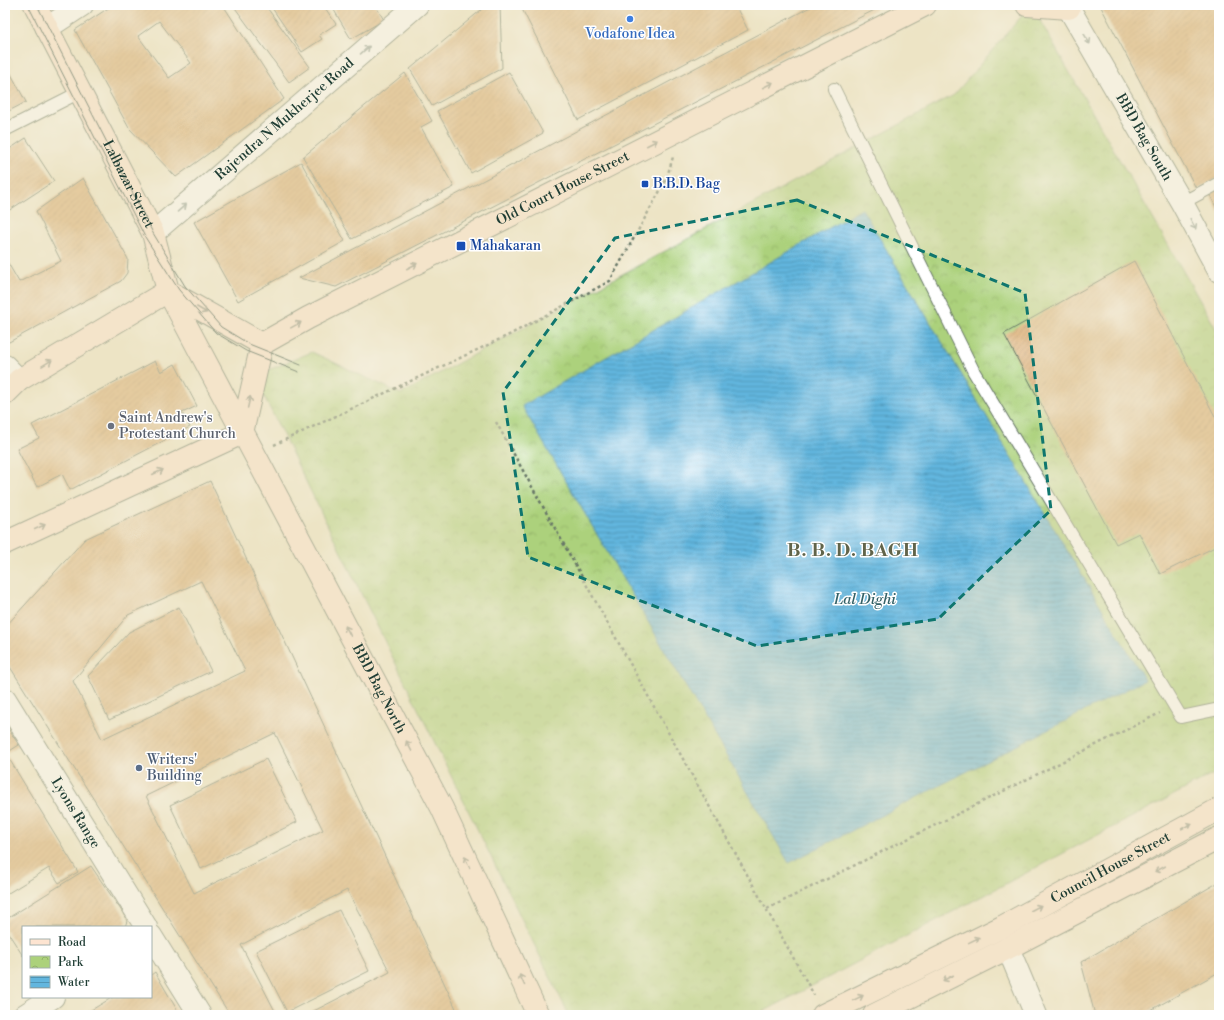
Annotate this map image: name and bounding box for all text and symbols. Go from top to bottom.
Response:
marker: Vodafone Idea [625,14,635,24]
place label: Vodafone Idea [584,25,676,43]
one-way arrow [1083,33,1091,45]
one-way arrow [360,45,371,54]
street label: Rajendra N Mukherjee Road [211,54,358,184]
one-way arrow [762,80,774,88]
street label: BBD Bag South [1111,90,1177,185]
street label: Lalbazar Street [98,137,158,231]
one-way arrow [646,139,658,147]
street label: Old Court House Street [493,147,632,230]
place label: B.B.D. Bag [652,175,721,193]
marker: B.B.D. Bag [640,179,650,189]
one-way arrow [177,203,188,212]
one-way arrow [1190,218,1198,230]
place label: Mahakaran [470,237,542,255]
marker: Mahakaran [455,240,467,252]
one-way arrow [405,261,417,269]
one-way arrow [196,307,208,315]
one-way arrow [290,321,302,329]
one-way arrow [41,359,53,367]
one-way arrow [246,396,254,409]
place label: Saint Andrew's Protestant Church [119,409,237,443]
marker: Saint Andrew's Protestant Church [106,421,116,431]
one-way arrow [152,468,164,475]
one-way arrow [34,523,46,530]
district label: B. B. D. BAGH [787,539,919,562]
water label: Lal Dighi [833,590,896,609]
one-way arrow [343,625,351,637]
street label: BBD Bag North [347,640,410,737]
one-way arrow [404,740,412,752]
place label: Writers' Building [146,751,203,785]
marker: Writers' Building [134,763,144,773]
street label: Lyons Range [47,774,104,852]
one-way arrow [1181,822,1193,830]
street label: Council House Street [1047,828,1174,908]
one-way arrow [463,856,470,868]
one-way arrow [1154,866,1166,873]
one-way arrow [1030,904,1042,912]
legend [22,926,152,998]
text: Road [58,935,86,950]
one-way arrow [968,936,980,943]
text: Park [58,955,84,970]
one-way arrow [517,974,525,986]
text: Water [57,975,90,990]
one-way arrow [942,975,954,982]
one-way arrow [852,994,864,1001]

